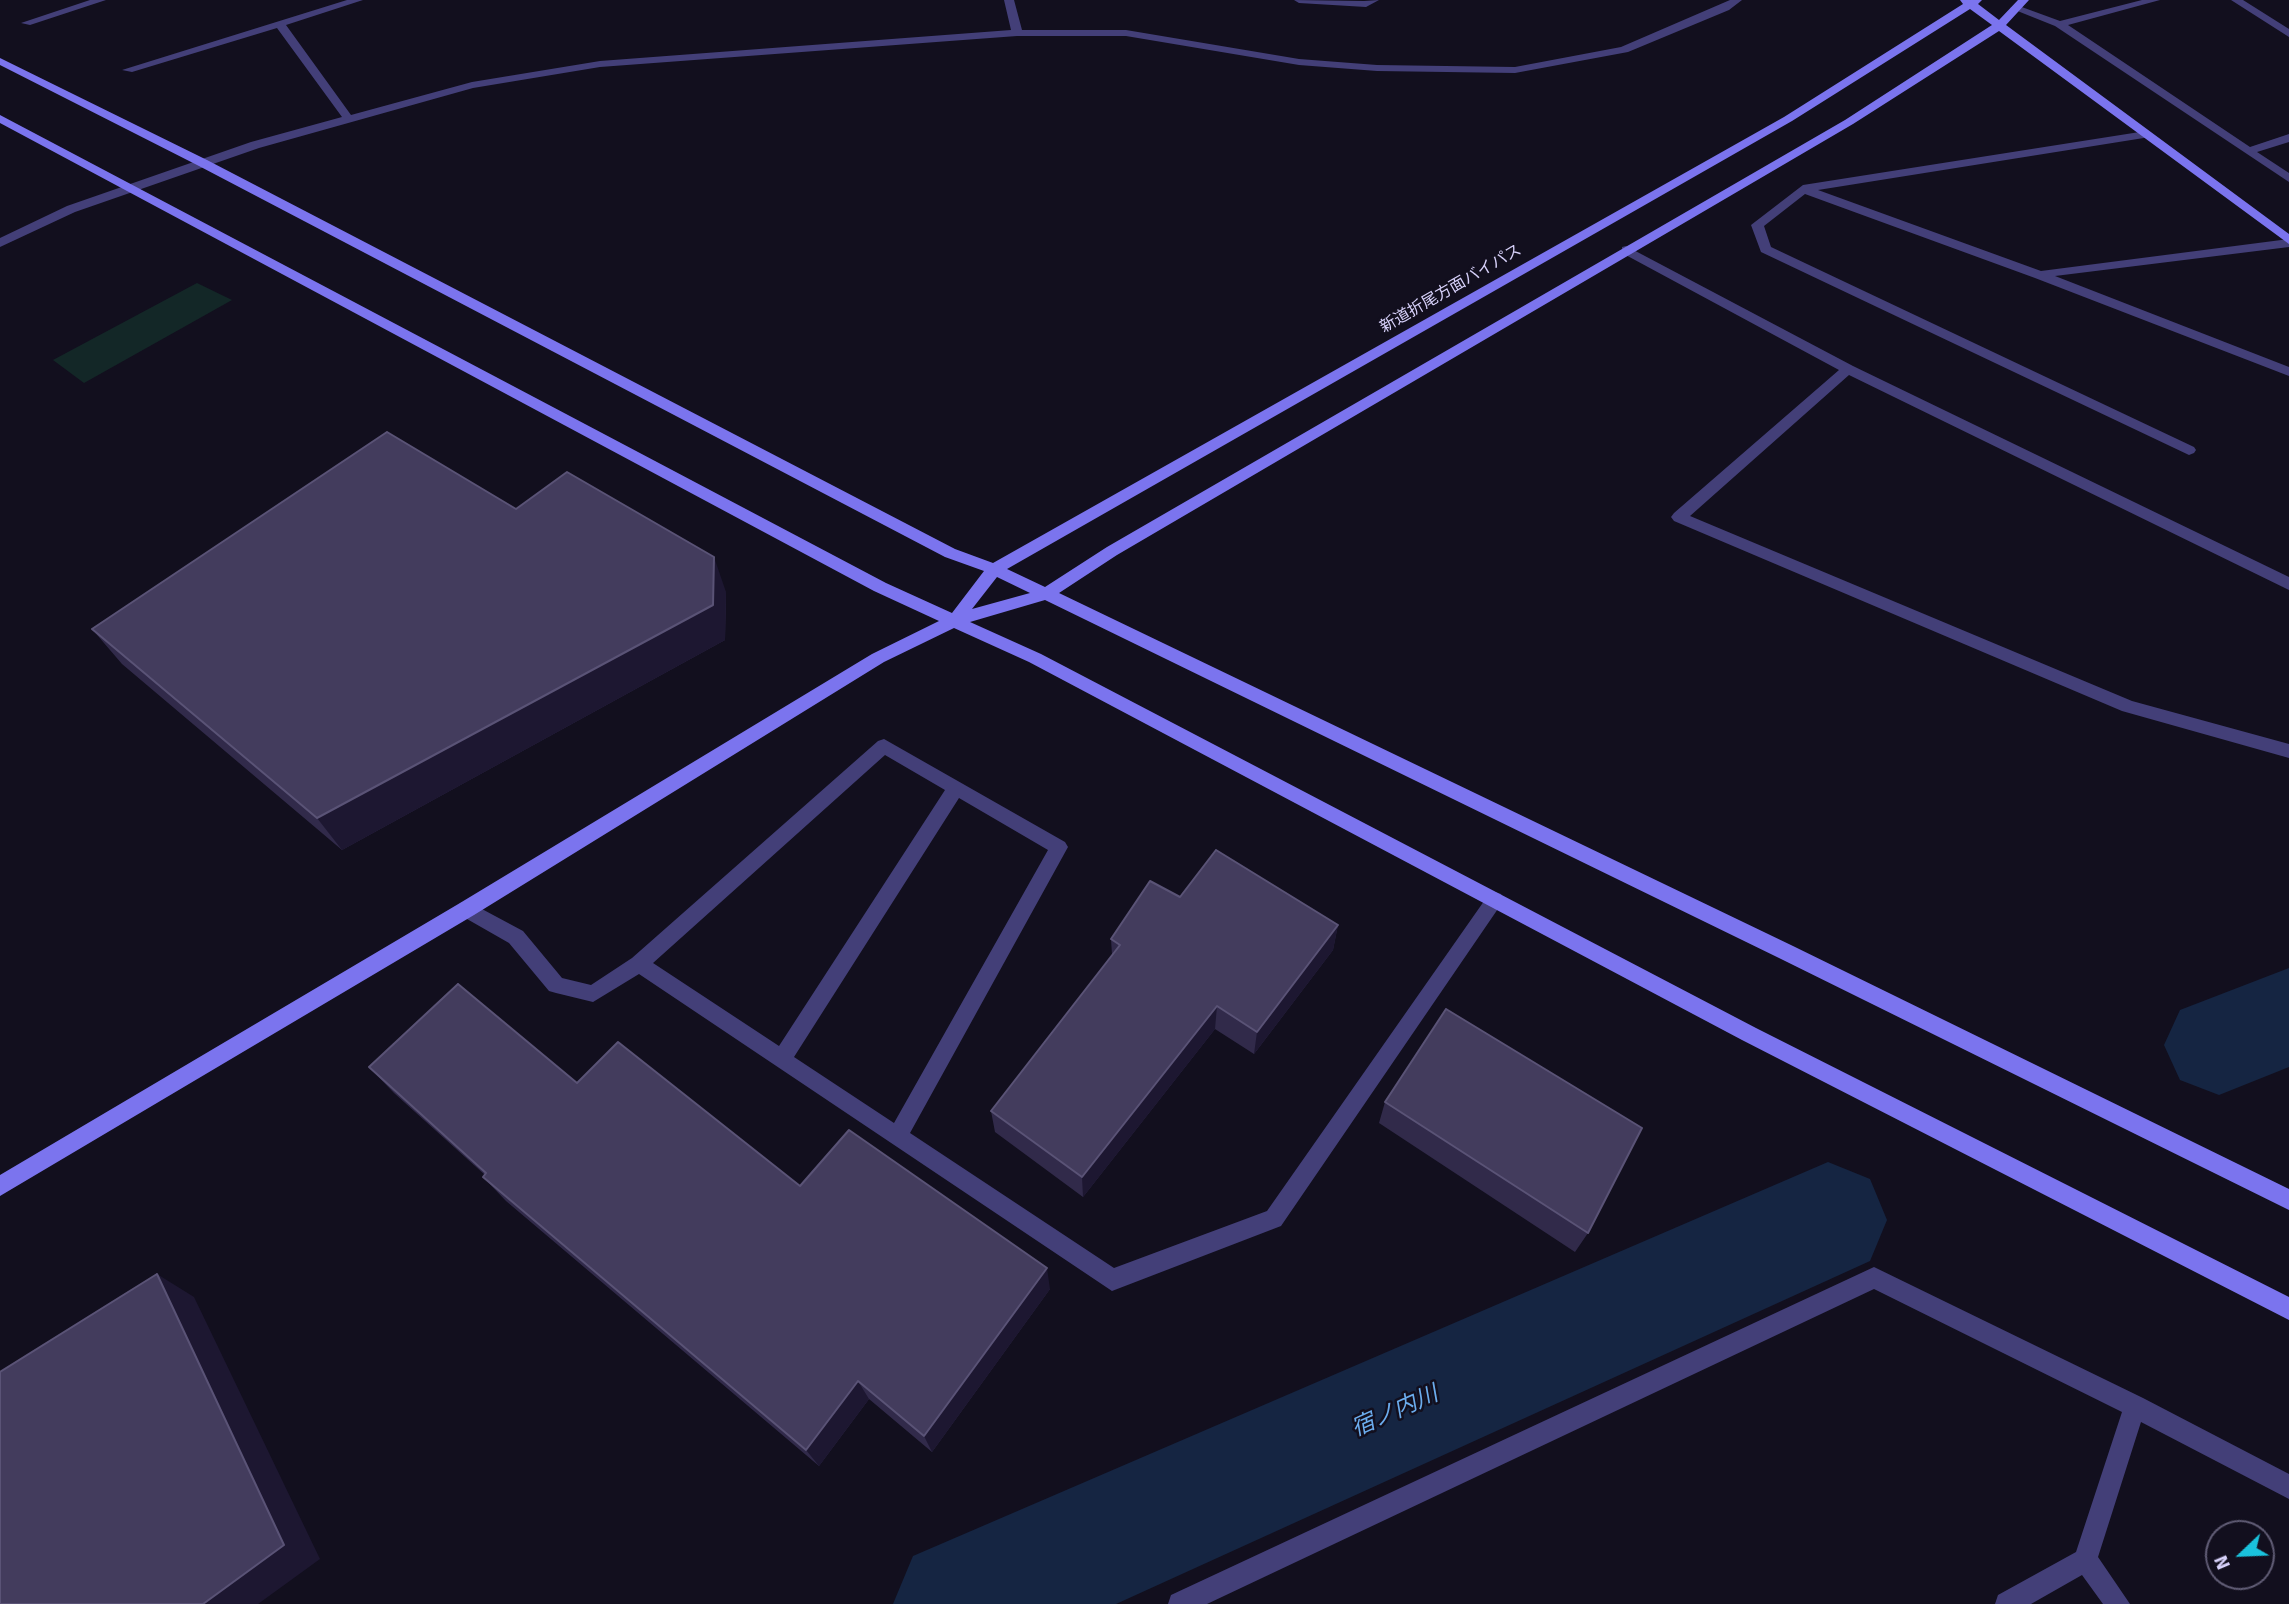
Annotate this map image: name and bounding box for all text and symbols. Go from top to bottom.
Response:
street label: 新道折尾方面バイパス [1377,241,1525,337]
water label: 宿ノ内川 [1347,1381,1443,1443]
north arrow [2205,1520,2275,1590]
text: N [2209,1552,2236,1573]

